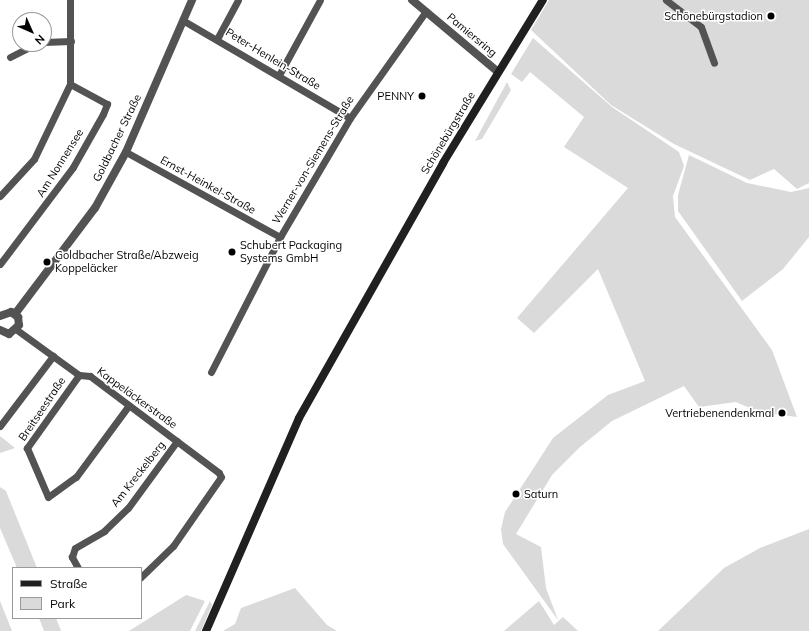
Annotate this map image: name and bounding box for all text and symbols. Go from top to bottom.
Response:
place label: Schönebürgstadion [664,9,763,23]
street label: Pamiersring [444,10,500,60]
marker: Schönebürgstadion [766,11,776,21]
north arrow [12,12,52,52]
street label: Peter-Henlein-Straße [223,25,323,93]
text: N [32,32,48,48]
place label: PENNY [377,89,414,103]
street label: Schönebürgstraße [418,89,478,177]
marker: PENNY [417,91,427,101]
street label: Goldbacher Straße [90,92,144,184]
street label: Werner-von-Siemens-Straße [270,94,356,226]
street label: Am Nonnensee [34,126,86,200]
street label: Ernst-Heinkel-Straße [158,153,258,217]
place label: Schubert Packaging Systems GmbH [240,239,342,265]
marker: Schubert Packaging Systems GmbH [227,247,237,257]
place label: Goldbacher Straße/Abzweig Koppeläcker [55,249,199,275]
marker: Goldbacher Straße/Abzweig Koppeläcker [42,257,52,267]
street label: Kappeläckerstraße [94,365,180,431]
street label: Breitseestraße [16,375,68,443]
place label: Vertriebenendenkmal [665,406,774,420]
marker: Vertriebenendenkmal [777,408,787,418]
street label: Am Kreckelberg [108,438,168,510]
place label: Saturn [524,487,558,501]
marker: Saturn [511,489,521,499]
legend [12,567,142,619]
text: Straße [50,576,87,591]
text: Park [50,596,75,611]

